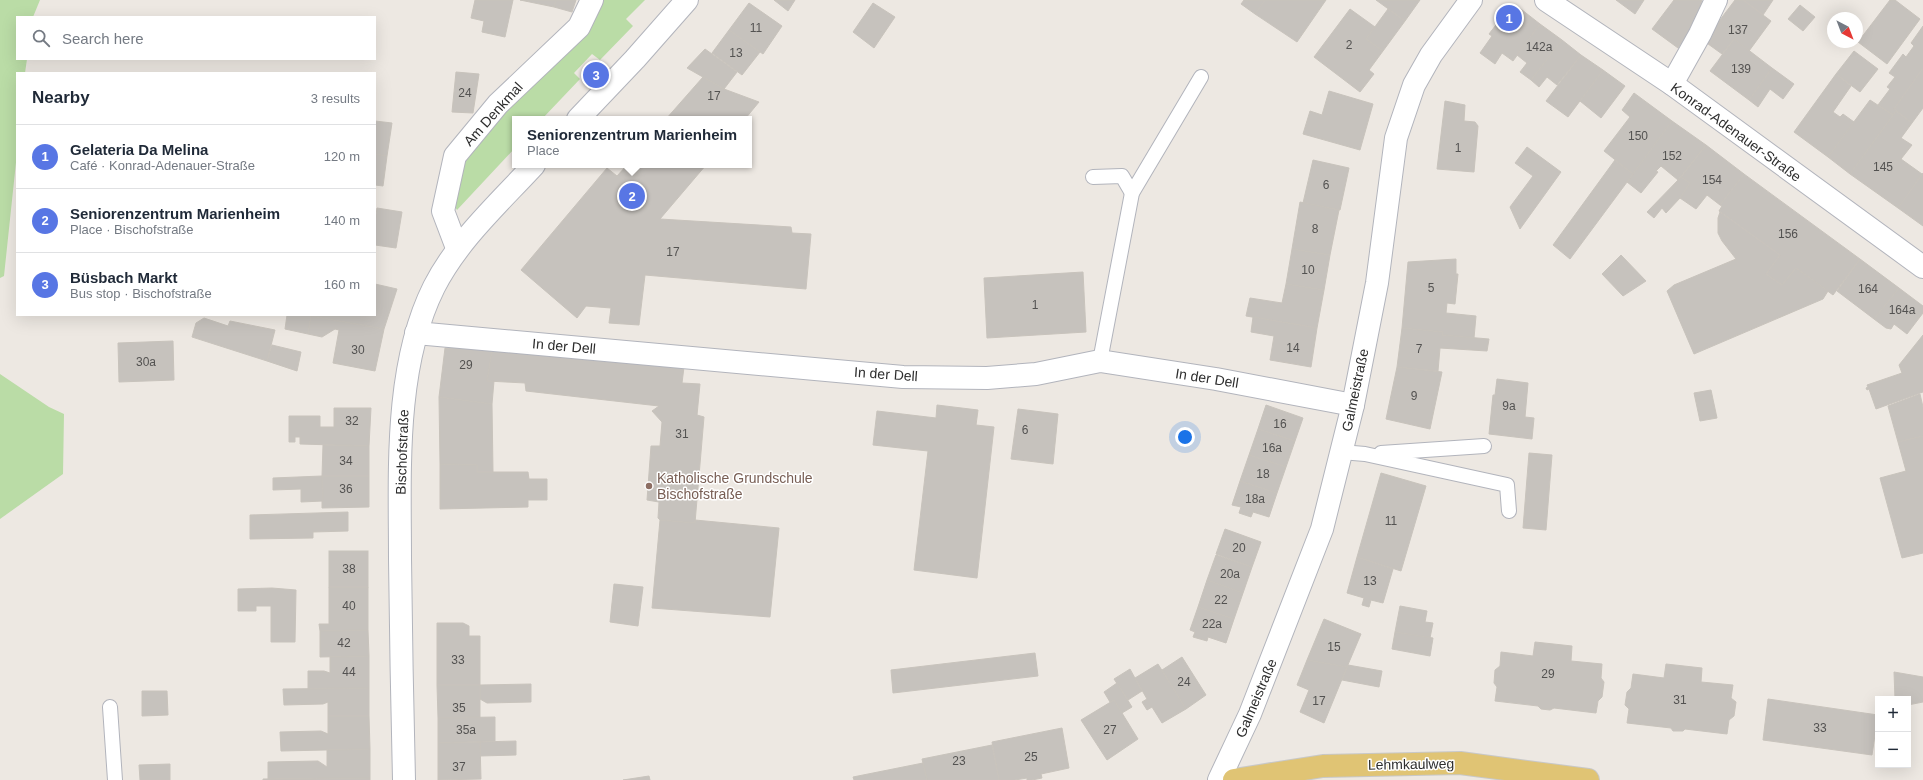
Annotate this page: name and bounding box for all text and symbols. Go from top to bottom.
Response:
pin: 1 [1496,3,1522,33]
north arrow [1827,12,1863,48]
search box [16,16,376,60]
house number: 11 [750,21,763,35]
house number: 137 [1728,23,1748,37]
icon: search [30,27,52,49]
text: Search here [62,30,144,47]
house number: 2 [1346,38,1353,52]
house number: 142a [1526,40,1553,54]
house number: 13 [729,46,743,60]
pin: 3 [583,60,609,90]
house number: 139 [1731,62,1751,76]
street label: Am Denkmal [460,79,526,149]
street label: Konrad-Adenauer-Straße [1668,79,1804,185]
house number: 24 [458,86,472,100]
text: Nearby [32,88,90,107]
house number: 17 [707,89,721,103]
text: 3 results [311,91,360,106]
popup [512,116,752,168]
text: Seniorenzentrum Marienheim [527,126,737,143]
house number: 150 [1628,129,1648,143]
text: Gelateria Da Melina [70,141,208,158]
house number: 1 [1455,141,1462,155]
text: Place [527,143,560,158]
text: 1 [41,149,49,164]
text: 120 m [324,149,360,164]
house number: 152 [1662,149,1682,163]
text: Café · Konrad-Adenauer-Straße [70,158,255,173]
house number: 145 [1873,160,1893,174]
house number: 154 [1702,173,1722,187]
house number: 6 [1323,178,1330,192]
pin: 2 [619,181,645,211]
text: Seniorenzentrum Marienheim [70,205,280,222]
text: 2 [41,213,49,228]
text: 140 m [324,213,360,228]
text: Place · Bischofstraße [70,222,194,237]
house number: 8 [1312,222,1319,236]
house number: 156 [1778,227,1798,241]
house number: 17 [666,245,680,259]
house number: 10 [1301,263,1315,277]
text: Büsbach Markt [70,269,178,286]
text: 3 [41,277,49,292]
text: 160 m [324,277,360,292]
house number: 5 [1428,281,1435,295]
house number: 164 [1858,282,1878,296]
text: Bus stop · Bischofstraße [70,286,212,301]
house number: 1 [1032,298,1039,312]
house number: 164a [1889,303,1916,317]
street label: In der Dell [532,335,596,357]
house number: 14 [1286,341,1300,355]
house number: 7 [1416,342,1423,356]
house number: 30 [351,343,365,357]
street label: Galmeistraße [1338,347,1372,433]
house number: 30a [136,355,156,369]
house number: 29 [459,358,473,372]
street label: In der Dell [854,364,918,384]
street label: In der Dell [1174,365,1240,391]
house number: 9 [1411,389,1418,403]
house number: 9a [1502,399,1516,413]
street label: Bischofstraße [393,409,411,495]
house number: 32 [345,414,359,428]
house number: 16 [1273,417,1287,431]
house number: 6 [1022,423,1029,437]
house number: 31 [675,427,689,441]
your location [1175,427,1195,447]
house number: 16a [1262,441,1282,455]
house number: 34 [339,454,353,468]
house number: 18 [1256,467,1270,481]
place label: Katholische Grundschule Bischofstraße [657,470,813,502]
marker: Katholische Grundschule Bischofstraße [644,481,654,491]
house number: 36 [339,482,353,496]
house number: 18a [1245,492,1265,506]
house number: 11 [1385,514,1398,528]
house number: 20 [1232,541,1246,555]
house number: 38 [342,562,356,576]
house number: 20a [1220,567,1240,581]
house number: 13 [1363,574,1377,588]
house number: 22 [1214,593,1228,607]
house number: 40 [342,599,356,613]
house number: 22a [1202,617,1222,631]
house number: 42 [337,636,351,650]
house number: 15 [1327,640,1341,654]
house number: 33 [451,653,465,667]
street label: Galmeistraße [1232,656,1280,740]
house number: 44 [342,665,356,679]
house number: 29 [1541,667,1555,681]
house number: 24 [1177,675,1191,689]
house number: 31 [1673,693,1687,707]
house number: 17 [1312,694,1326,708]
map controls [1875,696,1911,768]
button: + [1875,696,1911,732]
house number: 35 [452,701,466,715]
house number: 33 [1813,721,1827,735]
house number: 35a [456,723,476,737]
house number: 27 [1103,723,1117,737]
button: − [1875,732,1911,768]
house number: 25 [1024,750,1038,764]
house number: 23 [952,754,966,768]
street label: Lehmkaulweg [1368,755,1454,773]
house number: 37 [452,760,466,774]

